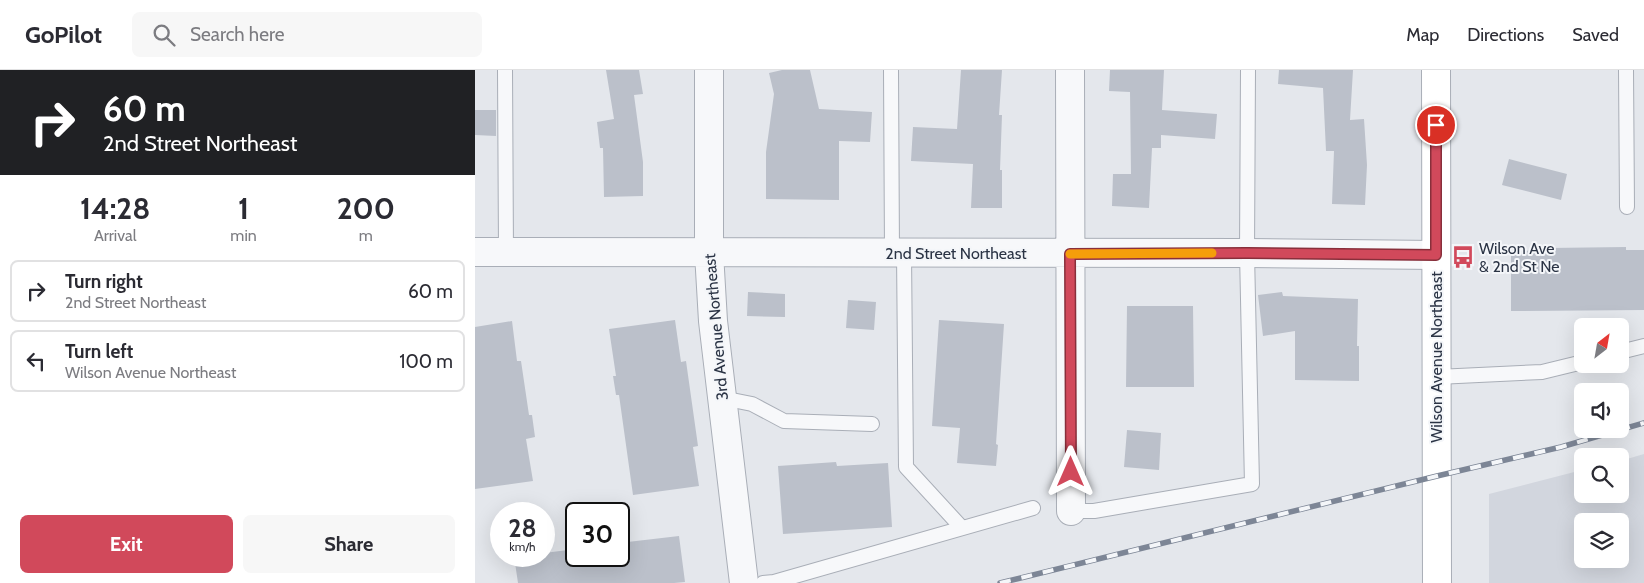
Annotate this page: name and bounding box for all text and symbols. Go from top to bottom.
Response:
search box [132,12,482,57]
text: GoPilot [25,20,102,49]
icon: search [150,21,178,49]
text: Search here [190,23,284,46]
text: Map [1406,24,1439,46]
text: Directions [1467,24,1544,46]
text: Saved [1572,24,1619,46]
text: 60 m [103,87,186,130]
icon: right [20,90,85,155]
pin [1415,104,1457,146]
icon: arrive [1422,111,1450,139]
text: 2nd Street Northeast [103,130,297,157]
text: 14:28 [80,190,150,227]
text: 1 [238,190,249,227]
text: 200 [337,190,395,227]
text: Arrival [94,226,136,245]
text: min [230,226,257,245]
text: m [359,226,373,245]
place label: Wilson Ave & 2nd St Ne [1479,239,1560,276]
street label: 2nd Street Northeast [885,244,1027,263]
bus stop icon: Wilson Ave & 2nd St Ne [1450,244,1476,270]
street label: 3rd Avenue Northeast [700,252,732,401]
text: Turn right [65,270,143,293]
street label: Wilson Avenue Northeast [1427,271,1446,443]
icon: right [22,277,50,305]
text: 60 m [408,280,453,303]
text: 2nd Street Northeast [65,293,206,312]
north arrow [1574,318,1629,372]
map controls [1574,318,1629,568]
text: Turn left [65,340,133,363]
icon: left [22,347,50,375]
text: 100 m [399,350,453,373]
text: Wilson Avenue Northeast [65,363,236,382]
button: sound [1574,383,1629,438]
position arrow [1044,445,1096,497]
button: search [1574,448,1629,503]
speed limit sign: 30 [565,502,630,567]
text: 28 [508,513,537,543]
button: layers [1574,513,1629,568]
button: Exit [20,515,233,573]
button: Share [243,515,455,573]
text: km/h [509,539,536,554]

